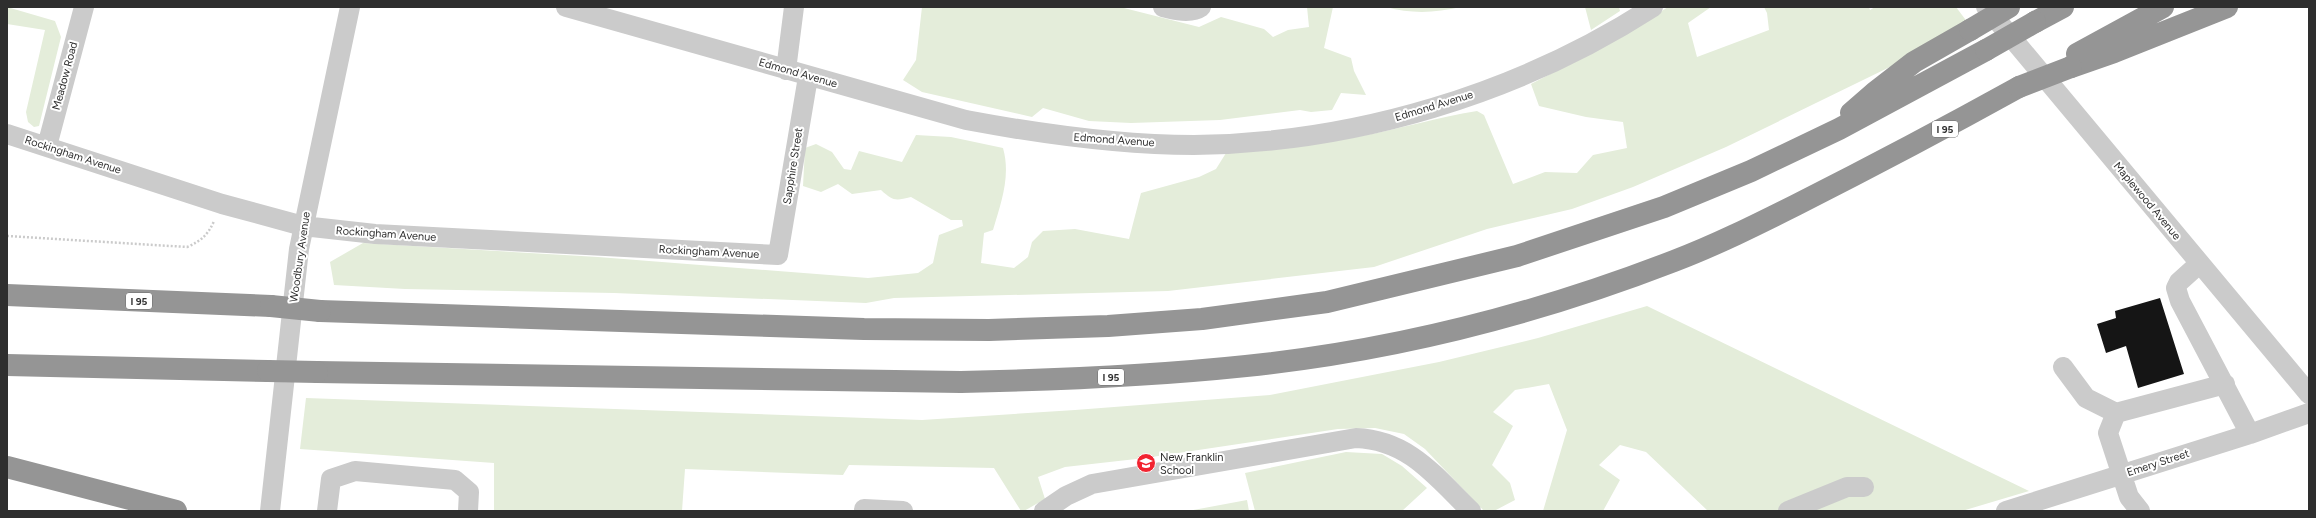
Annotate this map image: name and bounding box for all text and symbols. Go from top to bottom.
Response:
street label: Meadow Road [50,40,80,112]
street label: Edmond Avenue [757,56,839,90]
street label: Edmond Avenue [1393,88,1475,124]
road number: I 95 [1932,121,1958,137]
street label: Sapphire Street [781,127,805,205]
street label: Edmond Avenue [1073,131,1155,149]
street label: Rockingham Avenue [23,133,123,177]
street label: Maplewood Avenue [2111,160,2183,242]
street label: Woodbury Avenue [287,211,313,303]
street label: Rockingham Avenue [335,224,437,244]
street label: Rockingham Avenue [658,243,760,261]
road number: I 95 [126,293,152,309]
road number: I 95 [1098,369,1124,385]
street label: Emery Street [2125,447,2191,479]
place label: New Franklin School [1160,451,1224,477]
school or university icon: New Franklin School [1135,452,1157,474]

